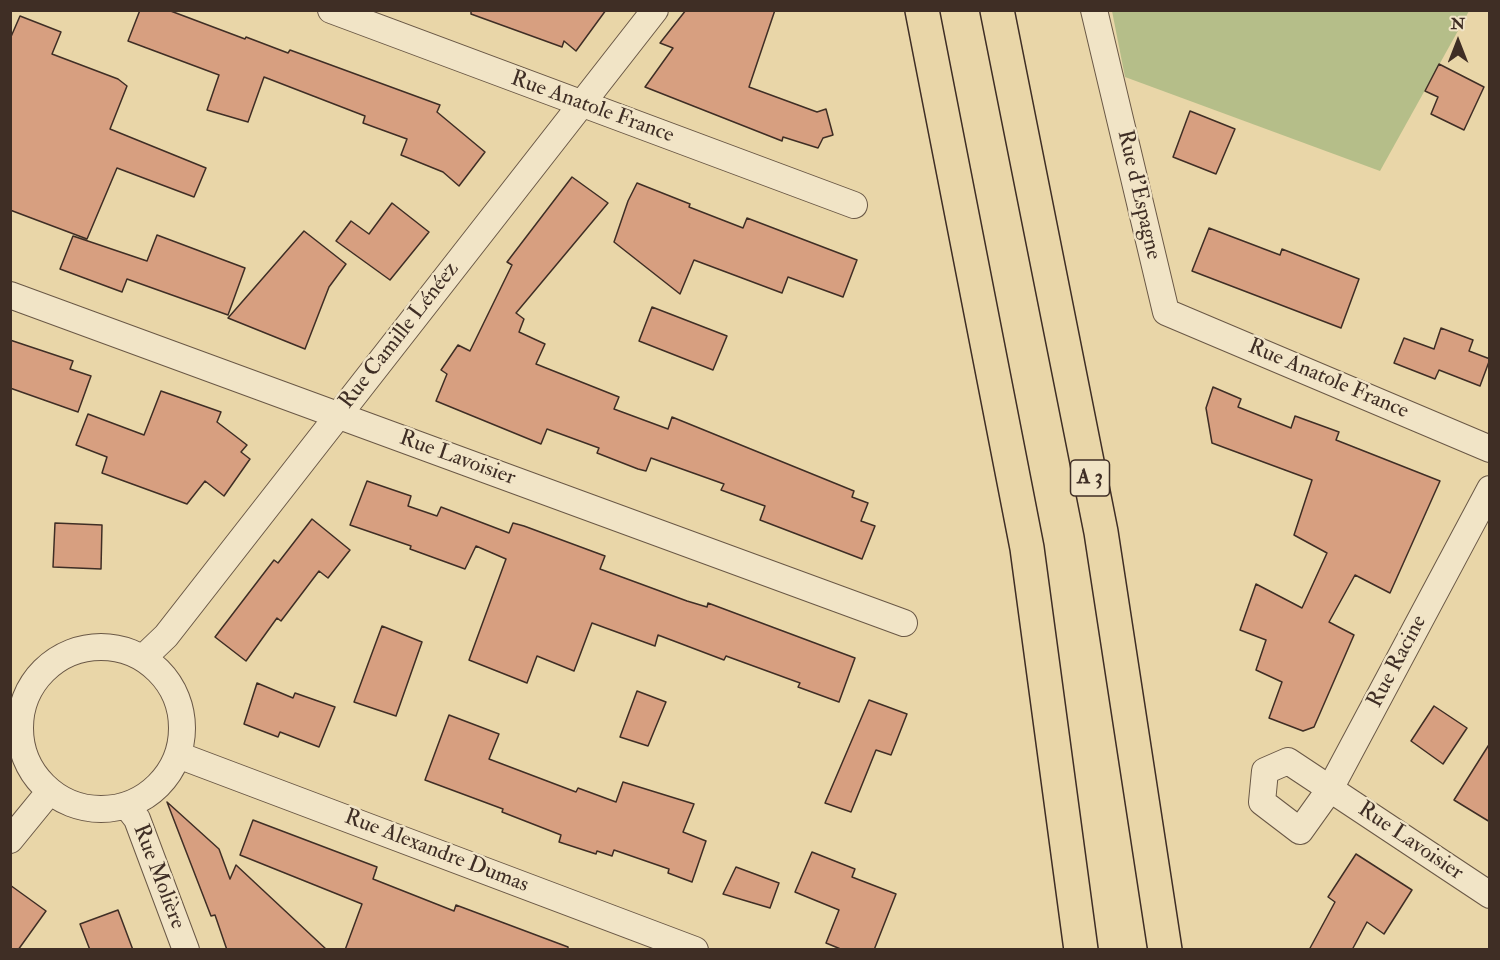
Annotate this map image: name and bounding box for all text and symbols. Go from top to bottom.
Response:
north arrow [1428,12,1488,72]
text: N [1451,14,1465,34]
street label: Rue Anatole France [507,66,677,150]
street label: Rue d'Espagne [1110,128,1166,262]
street label: Rue Camille Lénéez [334,257,466,415]
street label: Rue Anatole France [1244,334,1412,426]
street label: Rue Lavoisier [395,426,519,492]
road number: A 3 [1070,460,1110,496]
street label: Rue Racine [1363,611,1433,713]
street label: Rue Lavoisier [1352,797,1468,887]
street label: Rue Alexandre Dumas [340,805,532,899]
street label: Rue Molière [126,821,190,933]

